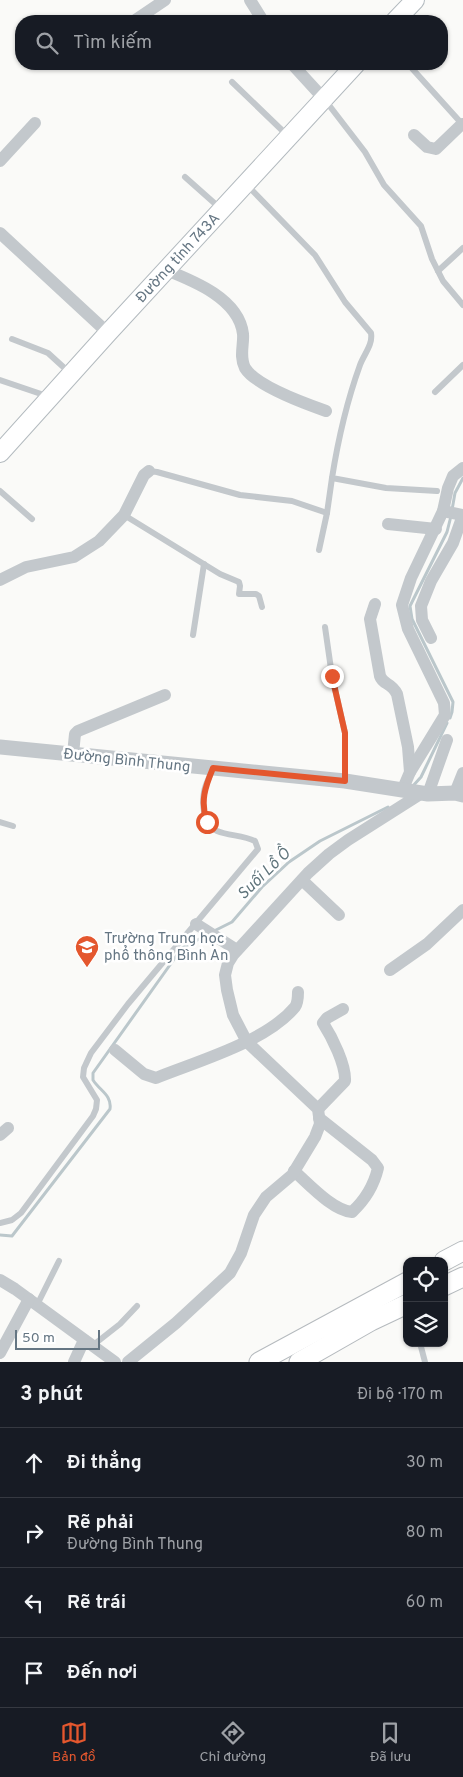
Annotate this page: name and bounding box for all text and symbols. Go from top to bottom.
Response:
search box [15,15,448,70]
icon: search [33,29,61,57]
text: Tìm kiếm [73,31,152,55]
street label: Đường tỉnh 743A [132,210,225,308]
route end [321,665,344,688]
street label: Đường Bình Thung [62,745,191,778]
route start [196,811,219,834]
water label: Suối Lồ Ồ [230,840,296,904]
place label: Trường Trung học phổ thông Bình An [104,930,229,966]
school or university icon: Trường Trung học phổ thông Bình An [74,934,100,968]
map controls [403,1257,448,1347]
button: locate [403,1257,448,1302]
button: layers [403,1302,448,1347]
scale bar [15,1327,100,1350]
text: 50 m [22,1330,55,1347]
text: 3 phút [20,1381,83,1408]
text: Đi bộ · 170 m [357,1385,443,1405]
icon: ahead [20,1449,48,1477]
text: Đi thẳng [67,1451,142,1475]
text: 30 m [406,1453,443,1473]
text: Rẽ phải [67,1511,134,1535]
icon: right [20,1519,48,1547]
text: 80 m [406,1523,443,1543]
text: Đường Bình Thung [67,1535,203,1555]
icon: left [20,1589,48,1617]
text: Rẽ trái [67,1591,126,1615]
text: 60 m [406,1593,443,1613]
icon: arrive [20,1659,48,1687]
text: Đến nơi [67,1661,137,1685]
tab: Bản đồ [52,1719,96,1766]
tab: Chỉ đường [199,1719,266,1766]
tab: Đã lưu [370,1719,411,1766]

